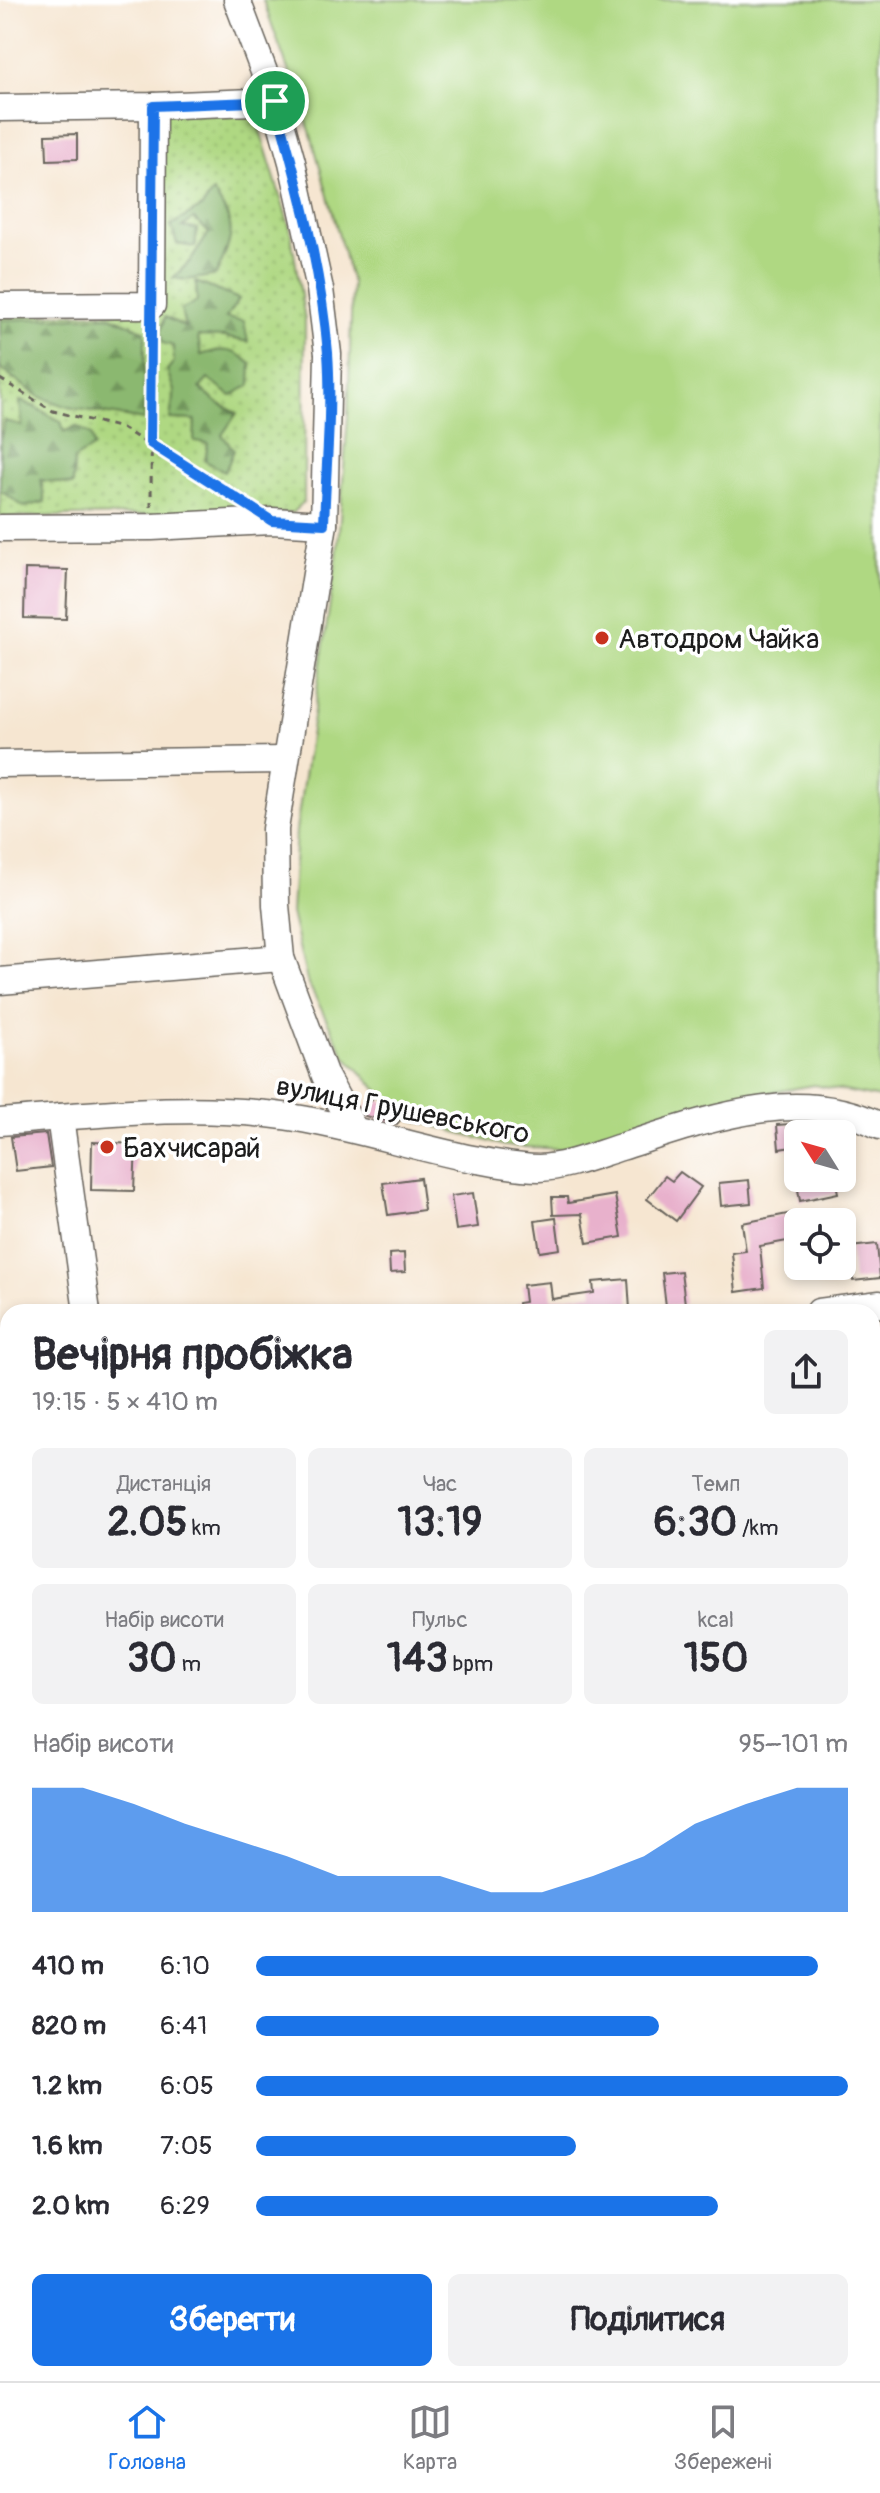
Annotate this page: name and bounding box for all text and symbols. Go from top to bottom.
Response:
pin [241,67,309,135]
icon: arrive [253,79,297,123]
place label: Автодром Чайка [618,622,819,657]
marker: Автодром Чайка [593,629,611,647]
street label: вулиця Грушевського [273,1069,532,1152]
north arrow [784,1120,856,1192]
map controls [784,1120,856,1280]
place label: Бахчисарай [123,1131,260,1166]
marker: Бахчисарай [98,1138,116,1156]
button: locate [784,1208,856,1280]
text: Вечірня пробіжка [32,1328,353,1383]
button: share [764,1330,848,1414]
text: 19:15 · 5 × 410 m [32,1386,218,1418]
text: Дистанція [117,1470,211,1498]
text: Час [423,1470,457,1498]
text: Темп [692,1470,740,1498]
text: 2.05 [107,1498,187,1547]
text: 13:19 [398,1498,482,1547]
text: 6:30 [654,1498,737,1547]
text: km [187,1514,221,1542]
text: /km [737,1514,779,1542]
text: Набір висоти [104,1606,224,1634]
text: Пульс [412,1606,468,1634]
text: kcal [698,1606,734,1634]
text: 30 [127,1634,177,1683]
text: 143 [387,1634,448,1683]
text: 150 [684,1634,748,1683]
text: m [177,1650,201,1678]
text: bpm [448,1650,493,1678]
text: Набір висоти [32,1728,173,1760]
text: 95–101 m [738,1728,848,1760]
text: 410 m [32,1950,104,1982]
text: 6:10 [160,1950,210,1982]
text: 820 m [32,2010,106,2042]
text: 6:41 [160,2010,207,2042]
text: 1.2 km [32,2070,102,2102]
text: 6:05 [160,2070,214,2102]
text: 1.6 km [32,2130,103,2162]
text: 7:05 [160,2130,213,2162]
text: 2.0 km [32,2190,110,2222]
text: 6:29 [160,2190,210,2222]
button: Зберегти [32,2274,432,2366]
button: Поділитися [448,2274,848,2366]
tab: Головна [108,2400,186,2476]
tab: Карта [403,2400,457,2476]
tab: Збережені [674,2400,772,2476]

